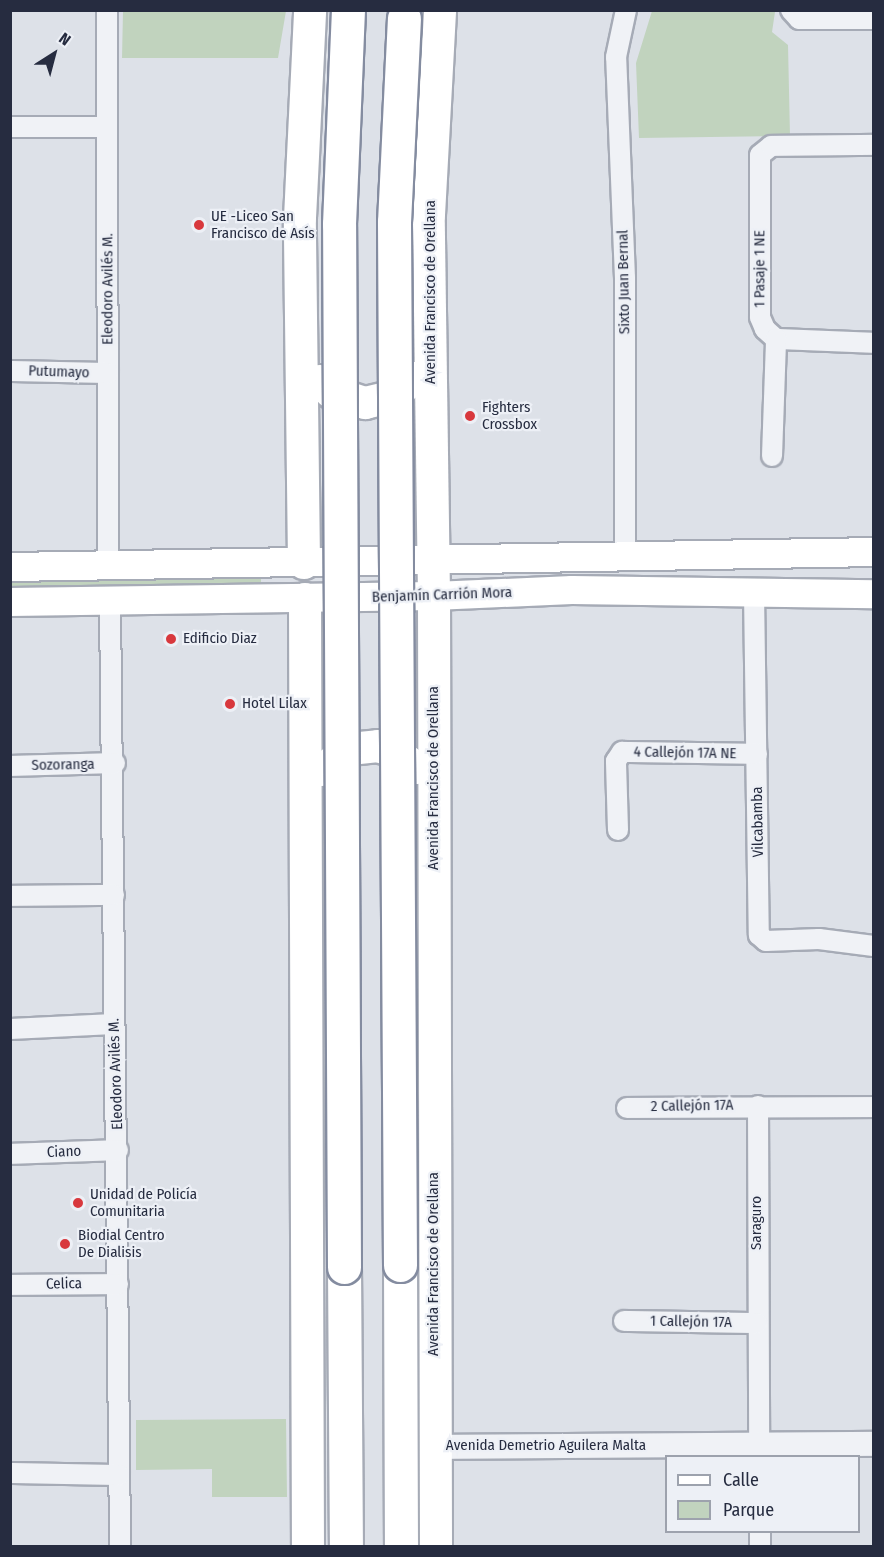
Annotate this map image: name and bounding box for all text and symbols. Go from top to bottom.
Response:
north arrow [24,24,84,84]
text: N [55,29,74,50]
street label: Avenida Francisco de Orellana [422,200,440,384]
place label: UE -Liceo San Francisco de Asís [211,207,315,242]
marker: UE -Liceo San Francisco de Asís [192,218,206,232]
street label: Sixto Juan Bernal [614,230,634,334]
street label: 1 Pasaje 1 NE [751,230,769,308]
street label: Eleodoro Avilés M. [99,233,117,345]
street label: Putumayo [28,362,90,382]
place label: Fighters Crossbox [482,398,537,433]
marker: Fighters Crossbox [463,409,477,423]
street label: Benjamín Carrión Mora [371,584,513,606]
place label: Edificio Diaz [183,630,257,648]
marker: Edificio Diaz [164,632,178,646]
street label: Avenida Francisco de Orellana [425,686,443,870]
place label: Hotel Lilax [242,695,307,713]
marker: Hotel Lilax [223,697,237,711]
street label: 4 Callejón 17A NE [633,743,737,763]
street label: Sozoranga [31,755,95,775]
street label: Vilcabamba [748,786,768,858]
street label: Eleodoro Avilés M. [105,1018,127,1130]
street label: 2 Callejón 17A [651,1096,733,1116]
street label: Ciano [46,1142,82,1162]
street label: Avenida Francisco de Orellana [425,1172,443,1356]
place label: Unidad de Policía Comunitaria [90,1185,197,1220]
marker: Unidad de Policía Comunitaria [71,1196,85,1210]
street label: Saraguro [748,1196,766,1250]
place label: Biodial Centro De Dialisis [78,1226,165,1261]
marker: Biodial Centro De Dialisis [56,1235,74,1253]
street label: Celica [46,1275,82,1293]
street label: 1 Callejón 17A [650,1312,732,1332]
street label: Avenida Demetrio Aguilera Malta [446,1437,646,1455]
legend [665,1455,860,1533]
text: Calle [723,1469,759,1491]
text: Parque [723,1499,774,1521]

